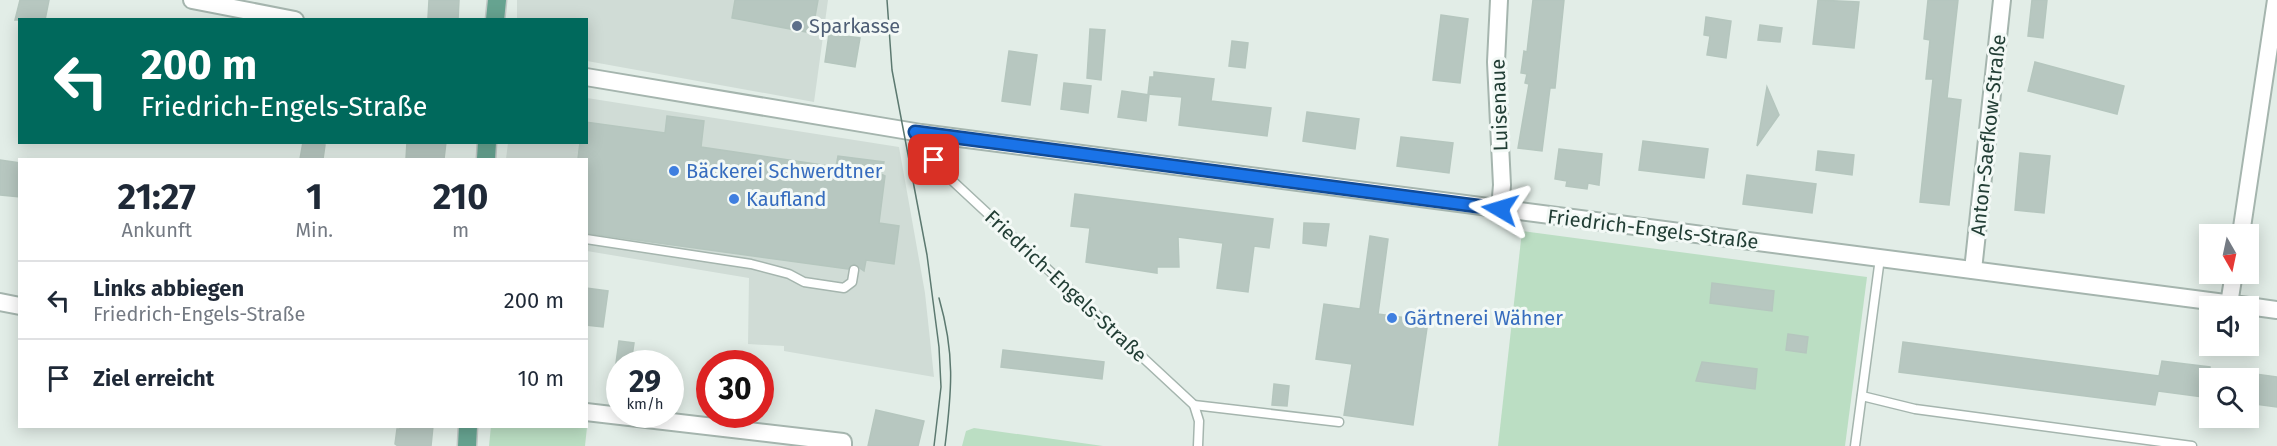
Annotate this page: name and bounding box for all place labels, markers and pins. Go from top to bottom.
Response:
place label: Sparkasse [809,14,900,38]
marker: Sparkasse [790,19,804,33]
pin [908,134,959,185]
place label: Bäckerei Schwerdtner [686,159,883,183]
marker: Bäckerei Schwerdtner [667,164,681,178]
place label: Kaufland [746,187,826,211]
marker: Kaufland [727,192,741,206]
place label: Gärtnerei Wähner [1404,306,1563,330]
marker: Gärtnerei Wähner [1385,311,1399,325]

